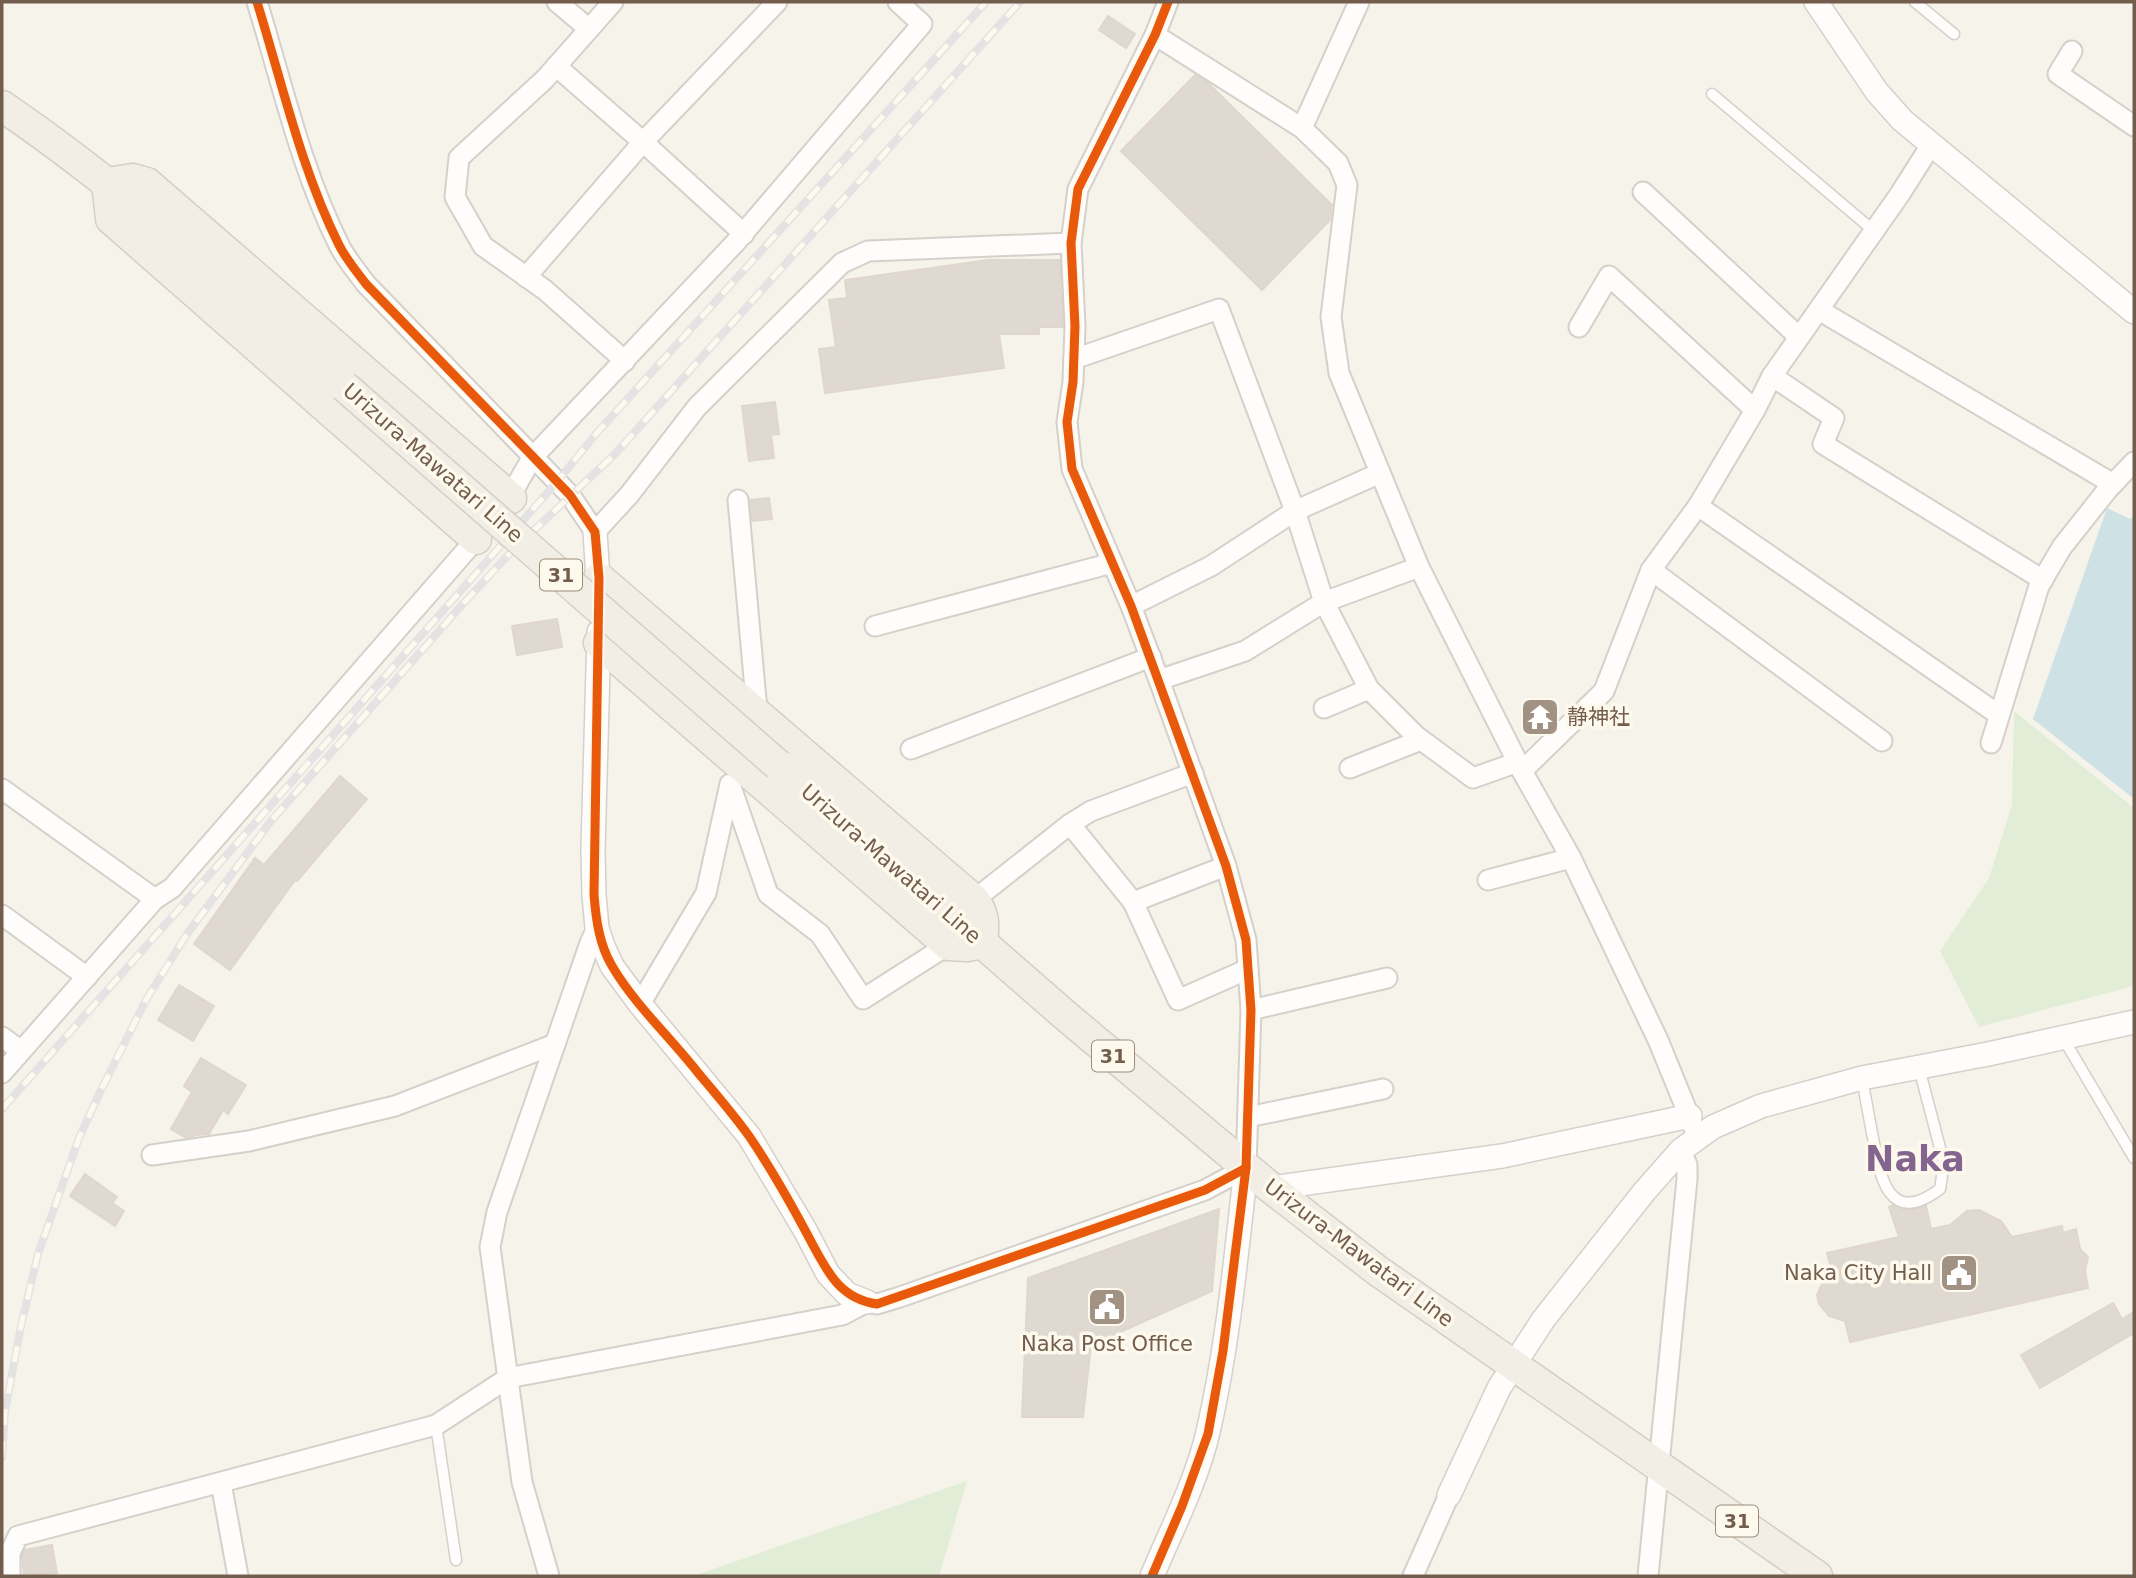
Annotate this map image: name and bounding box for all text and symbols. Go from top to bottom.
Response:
street label: Urizura-Mawatari Line [338,378,528,548]
road number: 31 [540,560,582,590]
temple icon: 静神社 [1519,696,1561,738]
place label: 静神社 [1567,705,1630,729]
street label: Urizura-Mawatari Line [796,779,986,949]
road number: 31 [1092,1040,1134,1072]
district label: Naka [1865,1139,1965,1179]
street label: Urizura-Mawatari Line [1260,1174,1458,1332]
public building icon: Naka City Hall [1938,1252,1980,1294]
place label: Naka City Hall [1784,1261,1932,1285]
public building icon: Naka Post Office [1086,1286,1128,1328]
place label: Naka Post Office [1021,1332,1193,1356]
road number: 31 [1716,1506,1758,1536]

